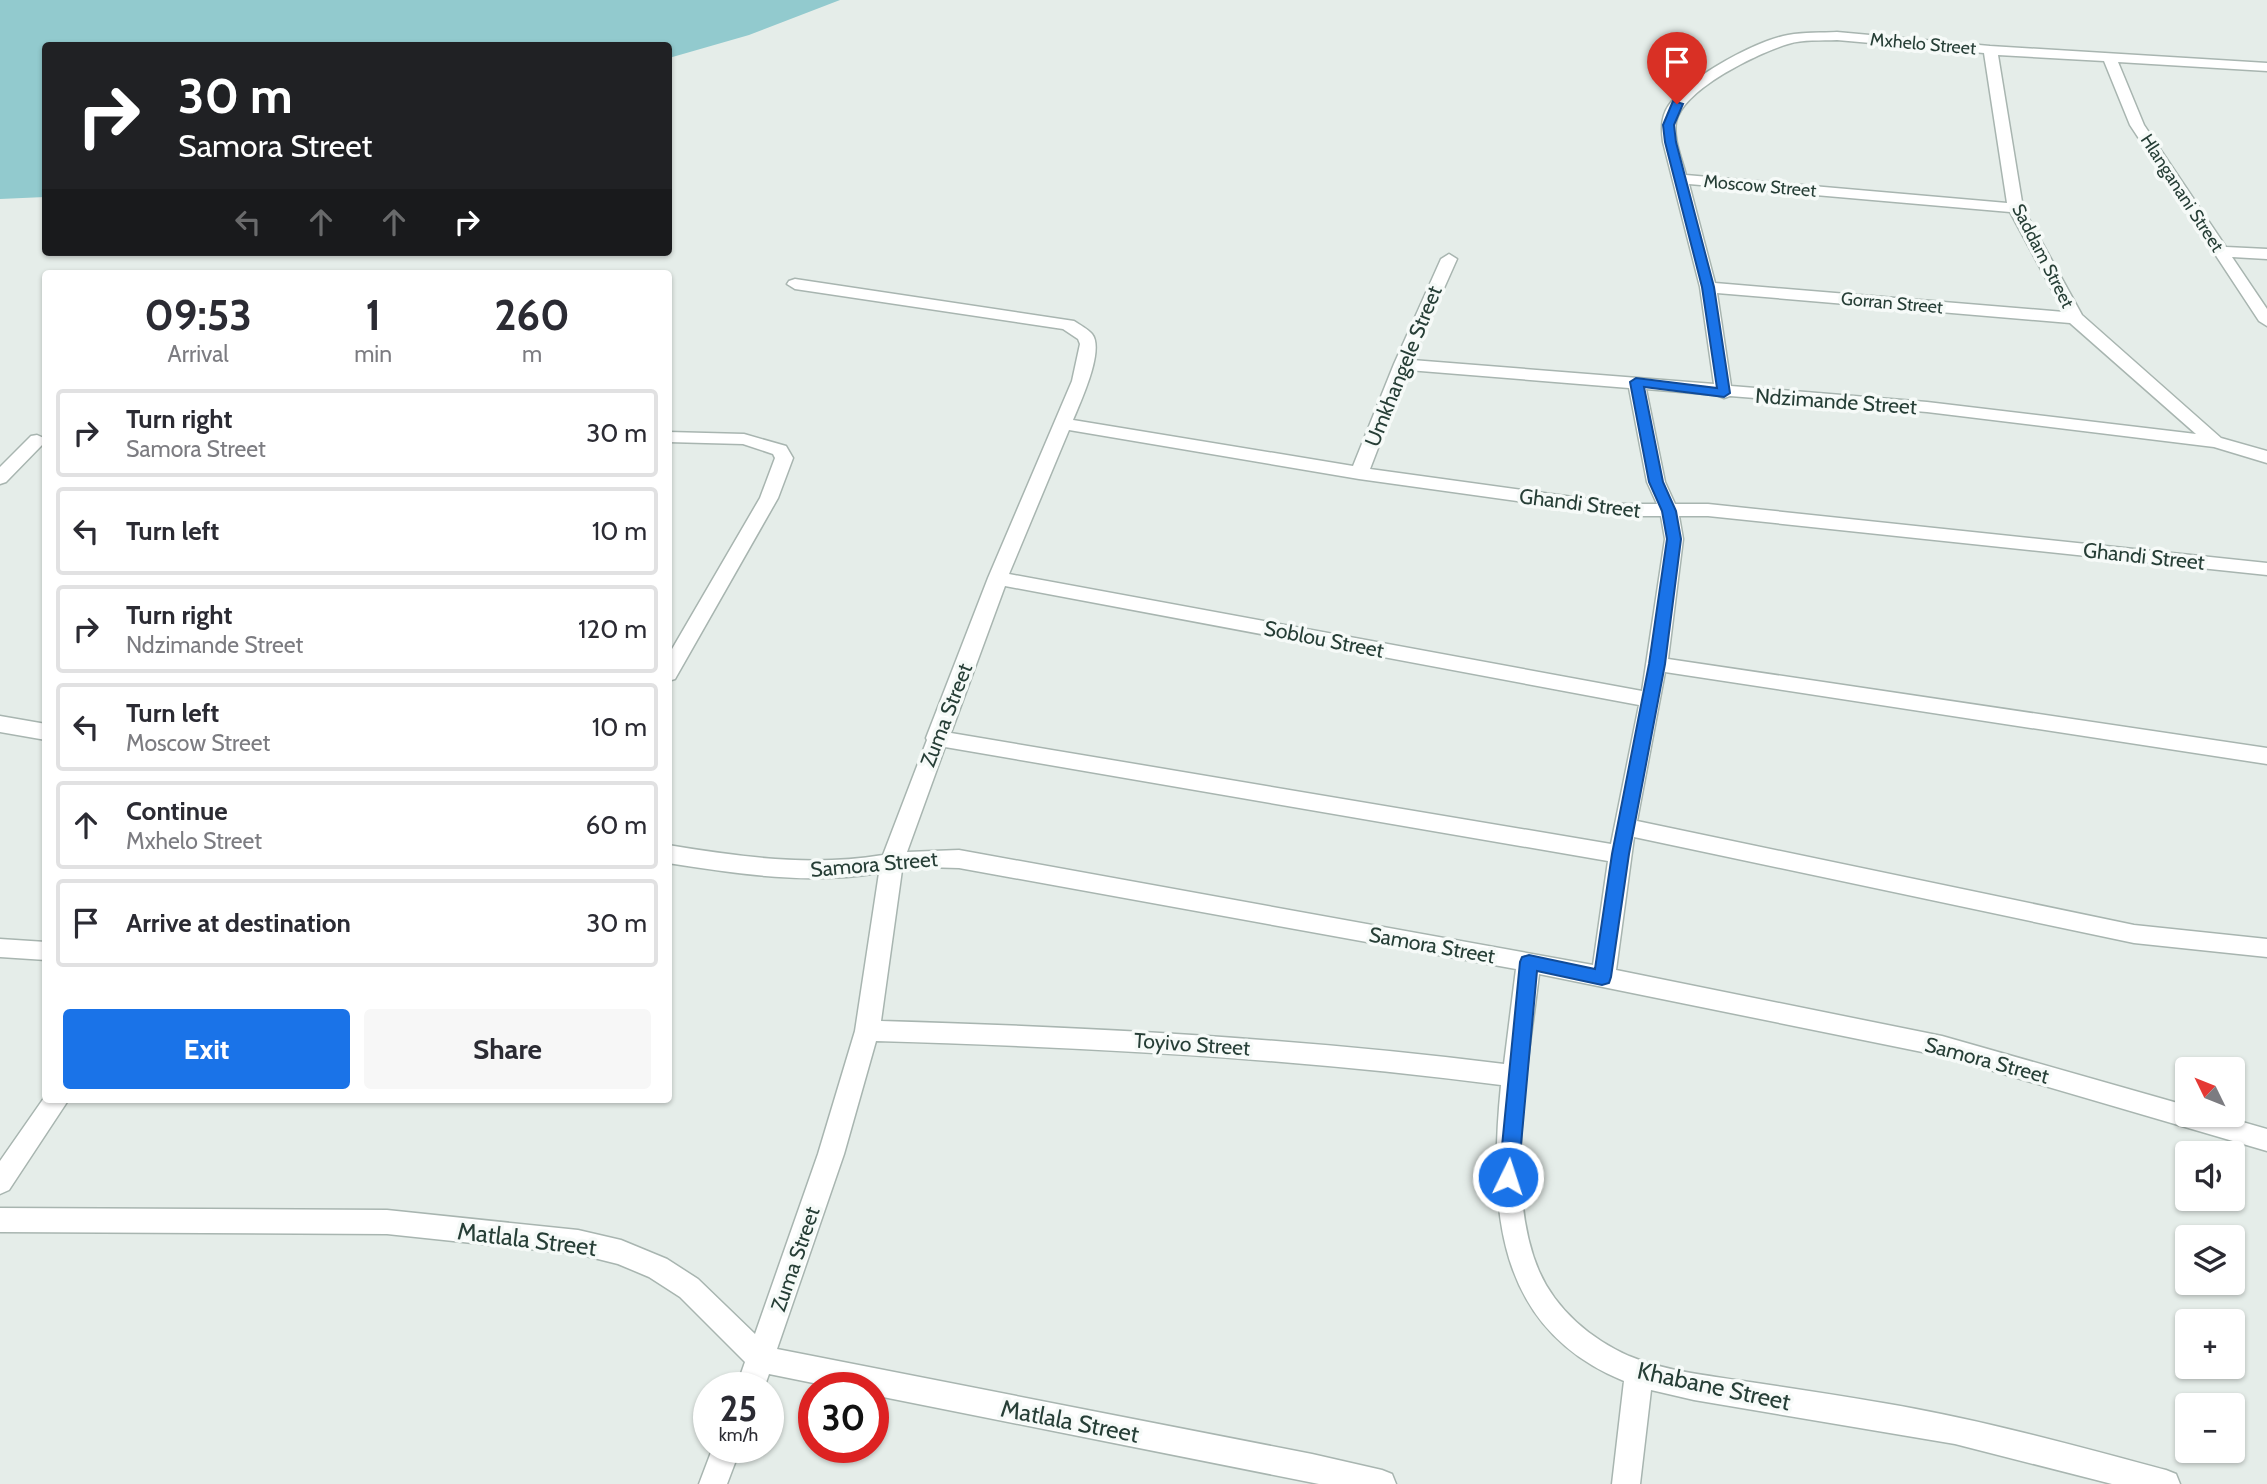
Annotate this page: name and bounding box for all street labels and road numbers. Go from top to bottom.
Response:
street label: Mxhelo Street [1869,28,1977,60]
street label: Hlanganani Street [2136,130,2228,256]
street label: Moscow Street [1703,170,1817,202]
street label: Saddam Street [2007,200,2079,312]
street label: Umkhangele Street [1359,282,1447,450]
street label: Gorran Street [1840,288,1944,318]
street label: Ndzimande Street [1754,383,1918,419]
street label: Ghandi Street [1518,483,1642,523]
street label: Ghandi Street [2082,537,2206,575]
street label: Soblou Street [1262,615,1386,663]
street label: Zuma Street [915,660,977,770]
street label: Samora Street [809,846,939,882]
street label: Samora Street [1367,922,1497,968]
street label: Toyivo Street [1133,1027,1251,1061]
street label: Samora Street [1922,1031,2052,1089]
street label: Zuma Street [765,1203,825,1315]
street label: Matlala Street [456,1216,598,1262]
street label: Khabane Street [1635,1356,1793,1416]
street label: Matlala Street [998,1393,1142,1449]

